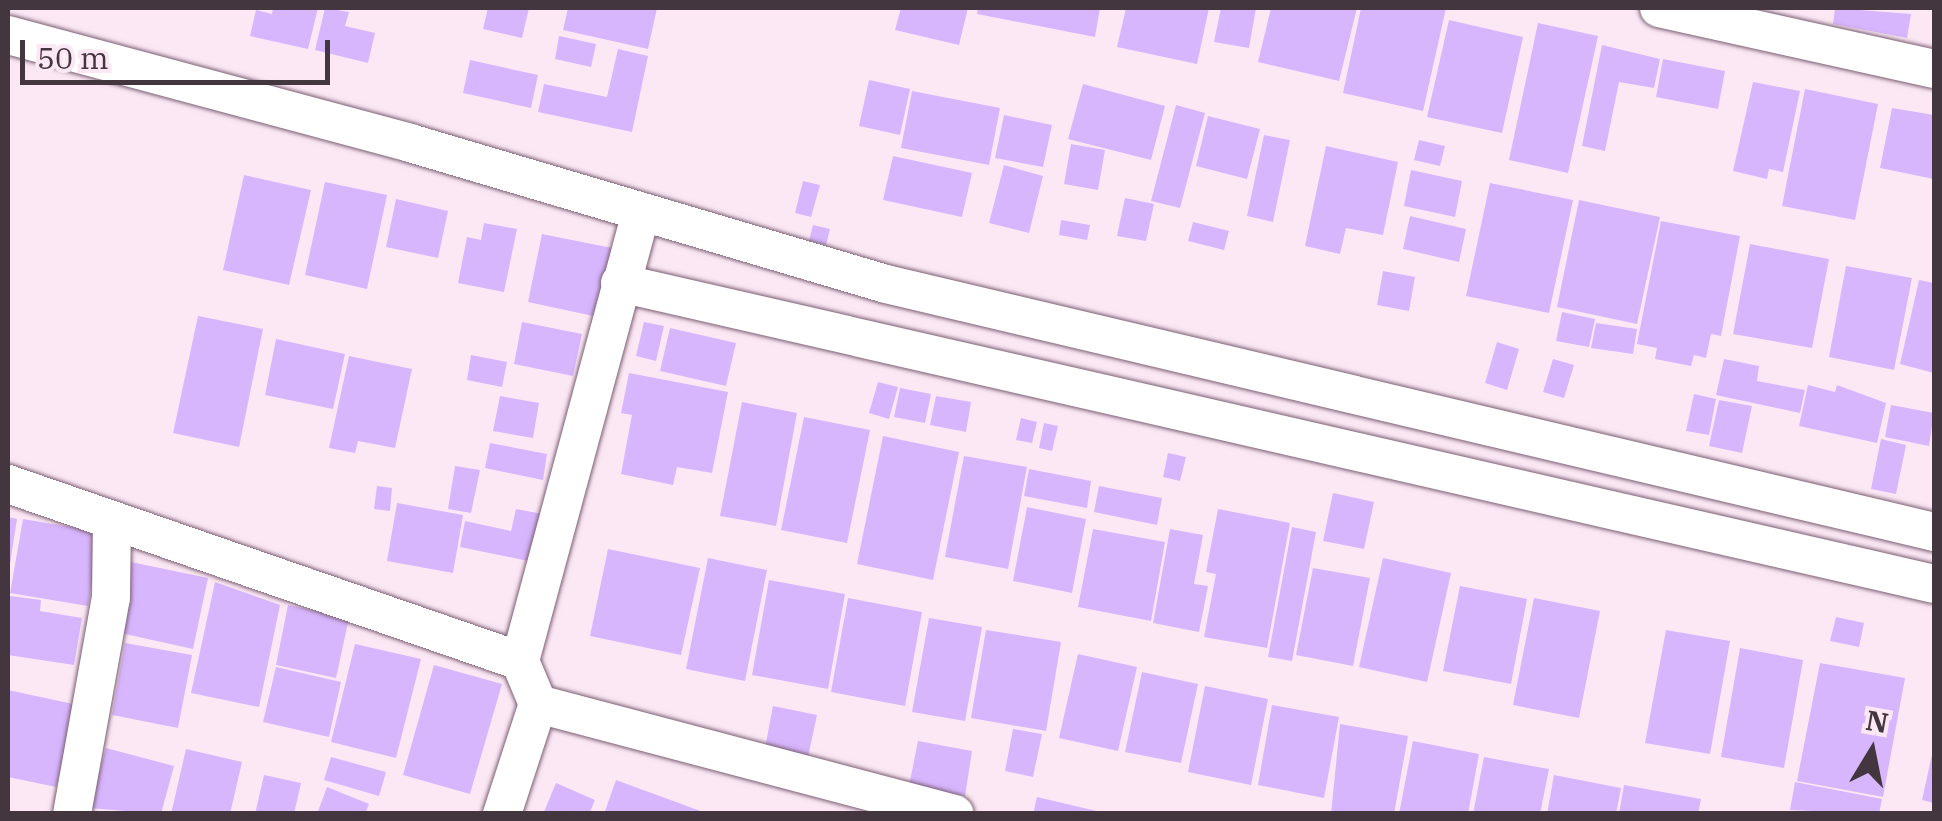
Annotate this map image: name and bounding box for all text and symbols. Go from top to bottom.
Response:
scale bar [25,20,335,82]
text: 50 m [37,38,109,77]
north arrow [1822,701,1922,801]
text: N [1863,701,1891,741]

